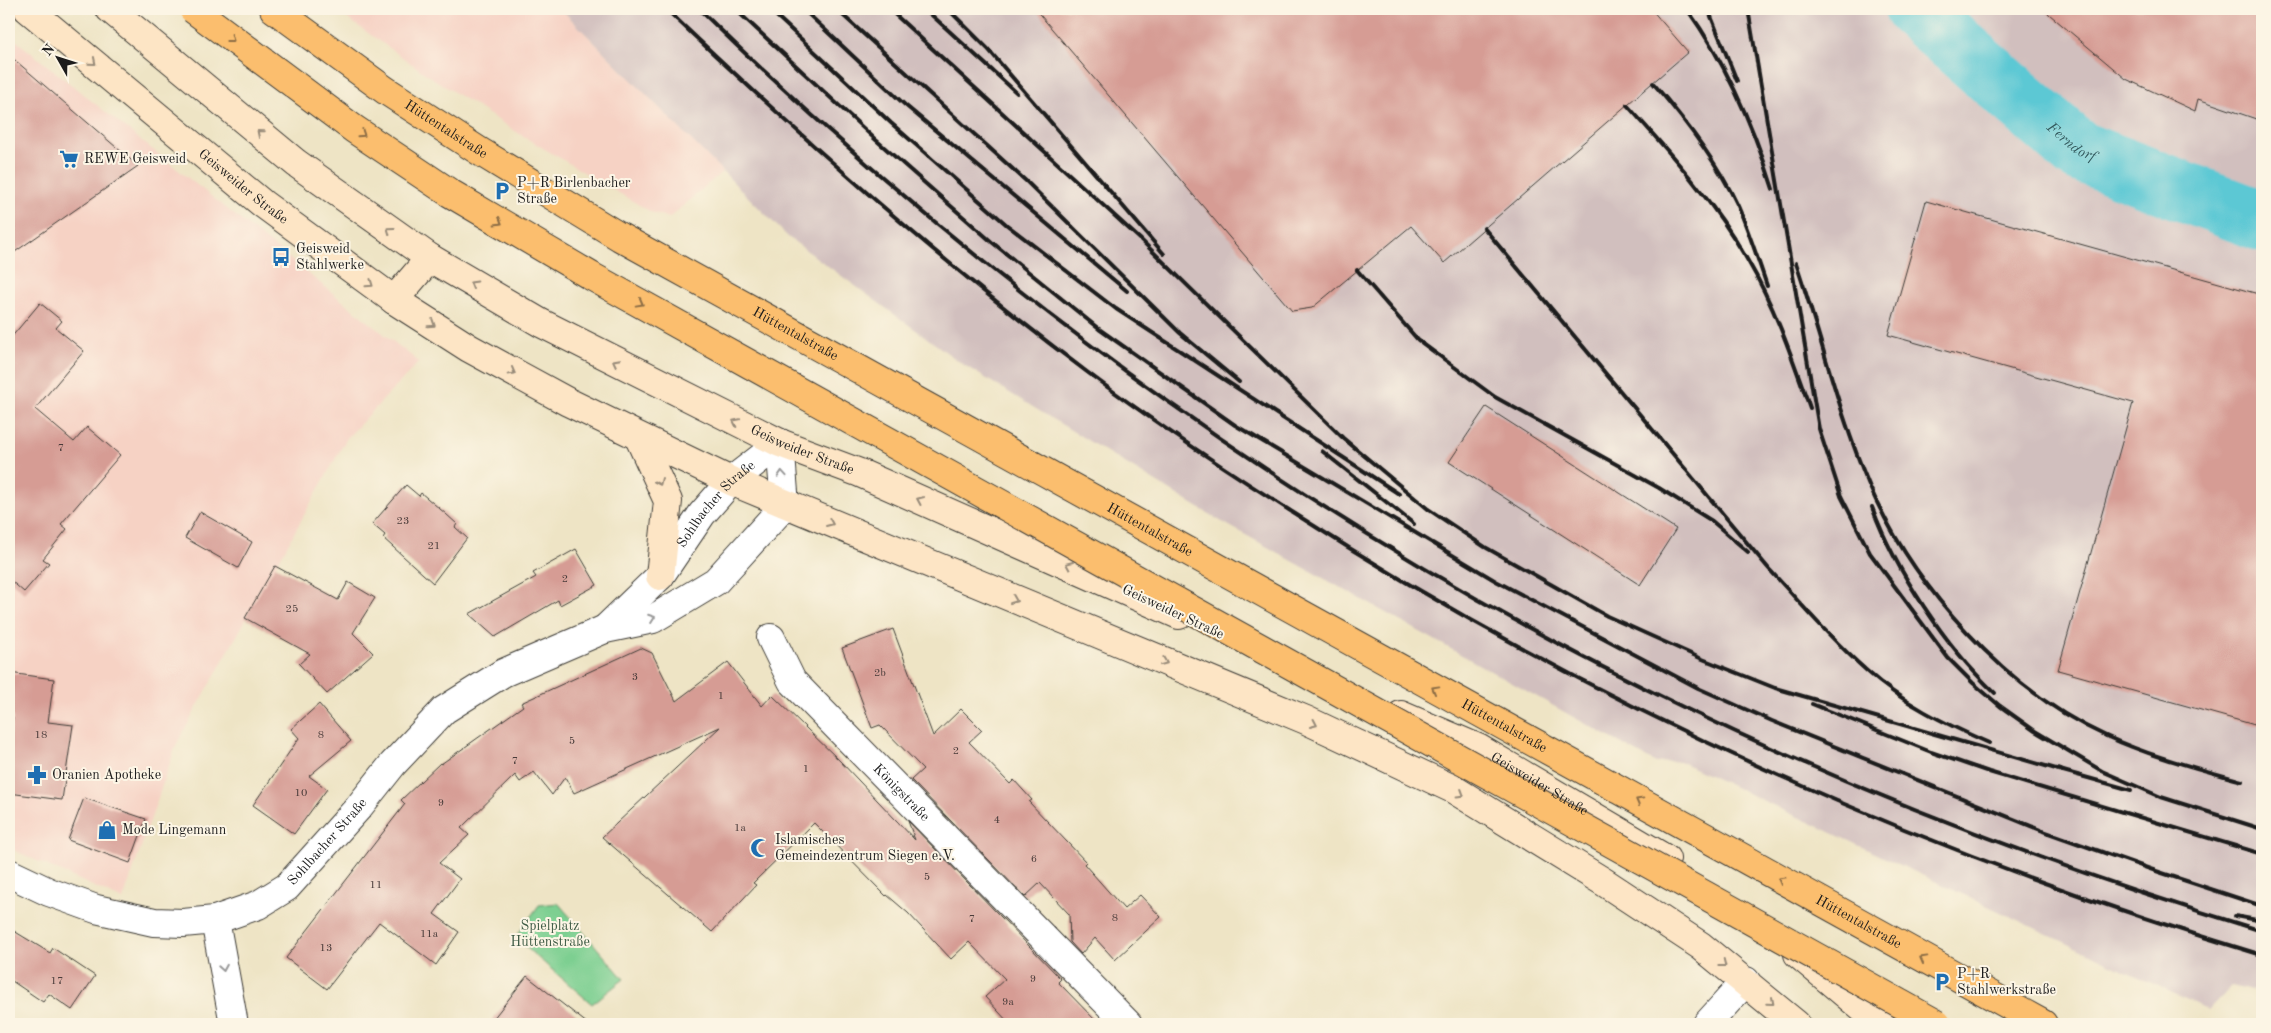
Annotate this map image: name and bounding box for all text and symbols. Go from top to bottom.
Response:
north arrow [32,32,82,82]
one-way arrow [225,33,235,42]
text: N [40,42,58,59]
one-way arrow [87,57,96,66]
street label: Hüttentalstraße [402,98,490,161]
water label: Ferndorf [2043,119,2100,165]
one-way arrow [357,128,366,138]
one-way arrow [257,130,266,138]
street label: Geisweider Straße [196,147,290,227]
supermarket icon: REWE Geisweid [58,148,80,170]
place label: REWE Geisweid [84,152,186,166]
place label: P+R Birlenbacher Straße [517,176,631,206]
parking icon: P+R Birlenbacher Straße [491,180,513,202]
one-way arrow [494,216,503,226]
one-way arrow [386,227,396,236]
place label: Geisweid Stahlwerke [296,242,364,272]
bus stop icon: Geisweid Stahlwerke [270,246,292,268]
one-way arrow [364,278,373,286]
one-way arrow [470,280,479,290]
one-way arrow [635,297,644,307]
street label: Hüttentalstraße [750,305,840,363]
one-way arrow [426,318,435,328]
one-way arrow [612,358,621,368]
one-way arrow [507,365,516,375]
one-way arrow [732,418,741,428]
street label: Geisweider Straße [748,422,856,477]
house number: 7 [58,443,64,454]
street label: Sohlbacher Straße [674,458,758,550]
one-way arrow [777,469,788,477]
one-way arrow [653,477,664,486]
one-way arrow [916,495,925,506]
street label: Hüttentalstraße [1105,501,1195,559]
house number: 23 [397,516,409,527]
one-way arrow [825,517,834,528]
house number: 21 [428,541,440,552]
one-way arrow [1065,561,1074,572]
house number: 2 [562,574,568,585]
street label: Geisweider Straße [1120,582,1226,642]
one-way arrow [1009,593,1018,604]
house number: 25 [286,604,298,615]
one-way arrow [647,614,656,624]
one-way arrow [1159,655,1168,666]
house number: 2b [874,668,886,679]
house number: 3 [632,672,638,683]
one-way arrow [1432,685,1441,695]
house number: 1 [718,691,724,702]
street label: Hüttentalstraße [1459,697,1549,755]
one-way arrow [1309,718,1318,728]
house number: 18 [35,730,47,741]
house number: 8 [318,730,324,741]
house number: 5 [569,736,575,747]
house number: 2 [953,746,959,757]
street label: Geisweider Straße [1488,750,1590,818]
house number: 7 [512,756,518,767]
street label: Königstraße [870,761,932,824]
pharmacy icon: Oranien Apotheke [26,764,48,786]
house number: 1 [803,764,809,775]
place label: Oranien Apotheke [52,768,161,782]
house number: 10 [295,788,307,799]
one-way arrow [1455,788,1464,798]
street label: Sohlbacher Straße [285,796,370,888]
house number: 9 [438,798,444,809]
one-way arrow [1635,798,1644,808]
house number: 4 [994,815,1000,826]
shop icon: Mode Lingemann [96,819,118,841]
place label: Mode Lingemann [122,823,227,837]
house number: 1a [734,823,746,834]
place label: Islamisches Gemeindezentrum Siegen e.V. [775,833,955,863]
mosque icon: Islamisches Gemeindezentrum Siegen e.V. [749,837,771,859]
house number: 6 [1031,854,1037,865]
house number: 5 [924,872,930,883]
one-way arrow [1777,876,1786,886]
house number: 11 [370,880,382,891]
street label: Hüttentalstraße [1813,893,1904,951]
house number: 8 [1112,913,1118,924]
house number: 7 [969,914,975,925]
park label: Spielplatz Hüttenstraße [510,919,590,949]
house number: 11a [420,929,439,940]
house number: 13 [320,943,332,954]
one-way arrow [1920,955,1929,965]
one-way arrow [1717,958,1726,966]
one-way arrow [217,964,227,972]
place label: P+R Stahlwerkstraße [1957,967,2056,997]
parking icon: P+R Stahlwerkstraße [1931,971,1953,993]
house number: 9 [1030,974,1036,985]
house number: 17 [51,976,63,987]
house number: 9a [1002,997,1014,1008]
one-way arrow [1765,997,1774,1005]

